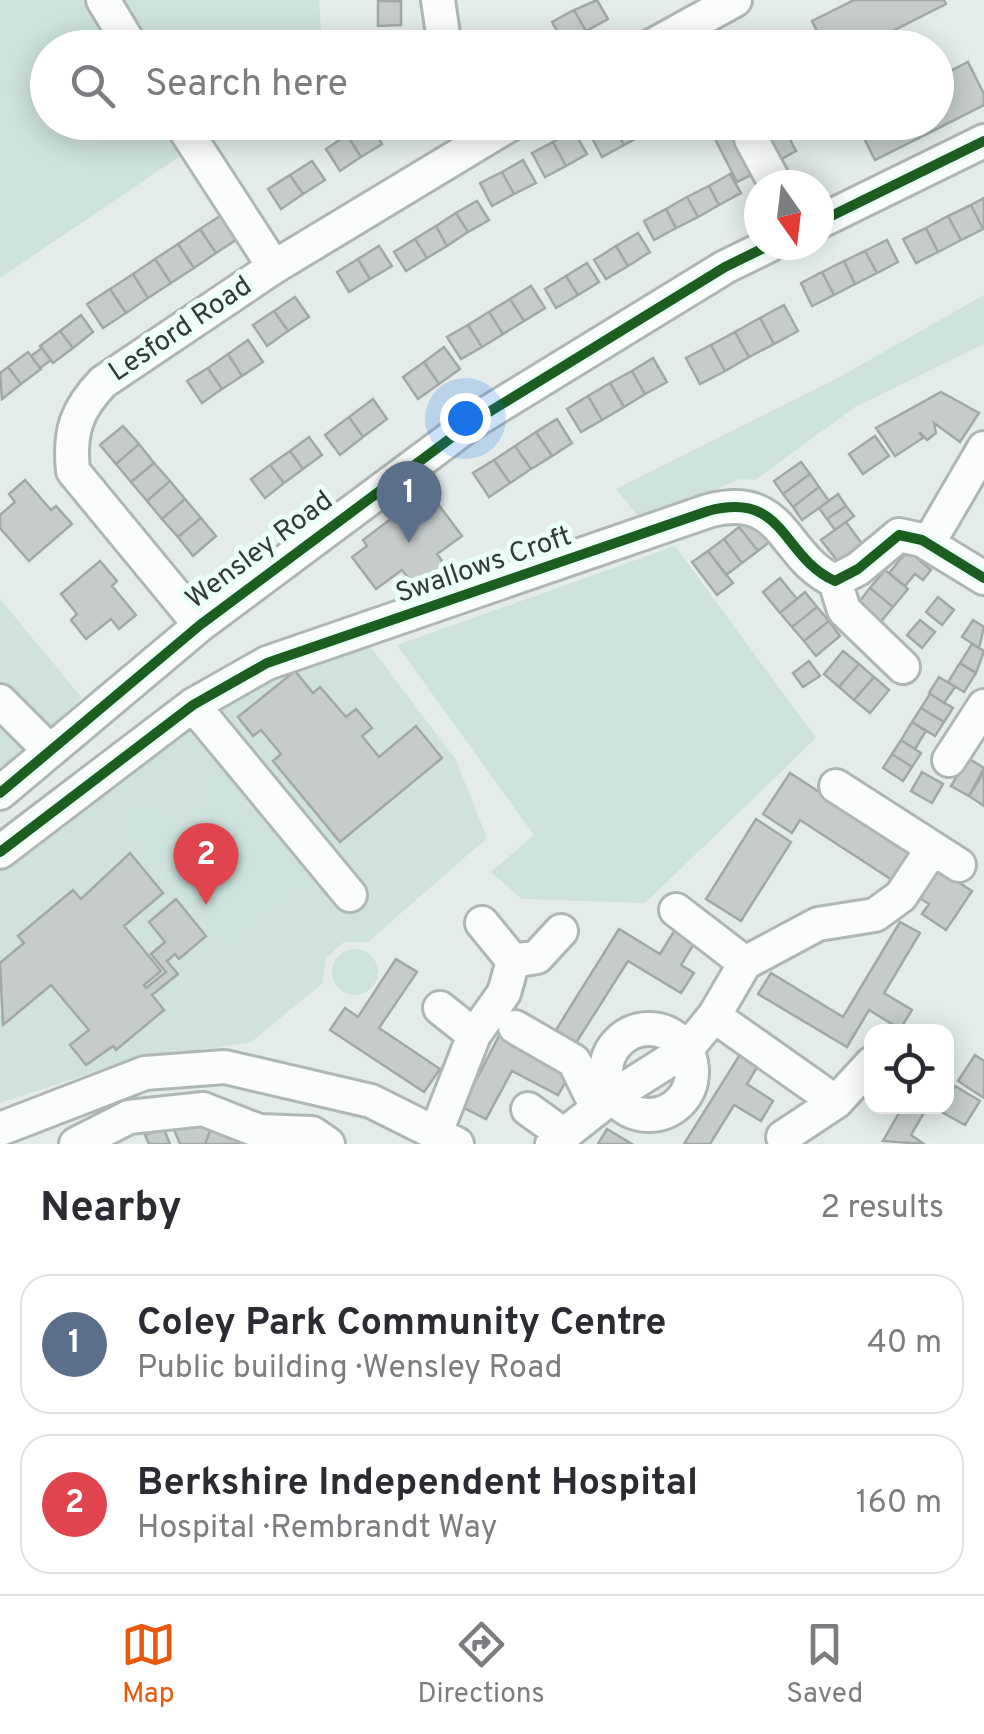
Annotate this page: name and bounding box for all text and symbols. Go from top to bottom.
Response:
search box [30,30,954,140]
icon: search [65,58,120,113]
text: Search here [145,61,348,110]
north arrow [744,170,834,260]
street label: Lesford Road [103,269,259,391]
your location [440,393,491,444]
pin: 1 [376,460,442,543]
street label: Wensley Road [179,484,341,618]
street label: Swallows Croft [391,519,577,613]
pin: 2 [174,822,238,905]
map controls [864,1024,954,1114]
button: locate [864,1024,954,1114]
text: Nearby [40,1183,182,1236]
text: 2 results [820,1189,944,1229]
text: Coley Park Community Centre [137,1300,666,1349]
text: 1 [68,1324,81,1364]
text: 40 m [867,1324,942,1364]
text: Public building · Wensley Road [137,1349,563,1389]
text: Berkshire Independent Hospital [137,1460,698,1509]
text: 2 [65,1484,84,1524]
text: 160 m [856,1484,942,1524]
text: Hospital · Rembrandt Way [137,1509,497,1549]
tab: Map [121,1617,176,1713]
tab: Directions [417,1617,545,1713]
tab: Saved [786,1617,863,1713]

